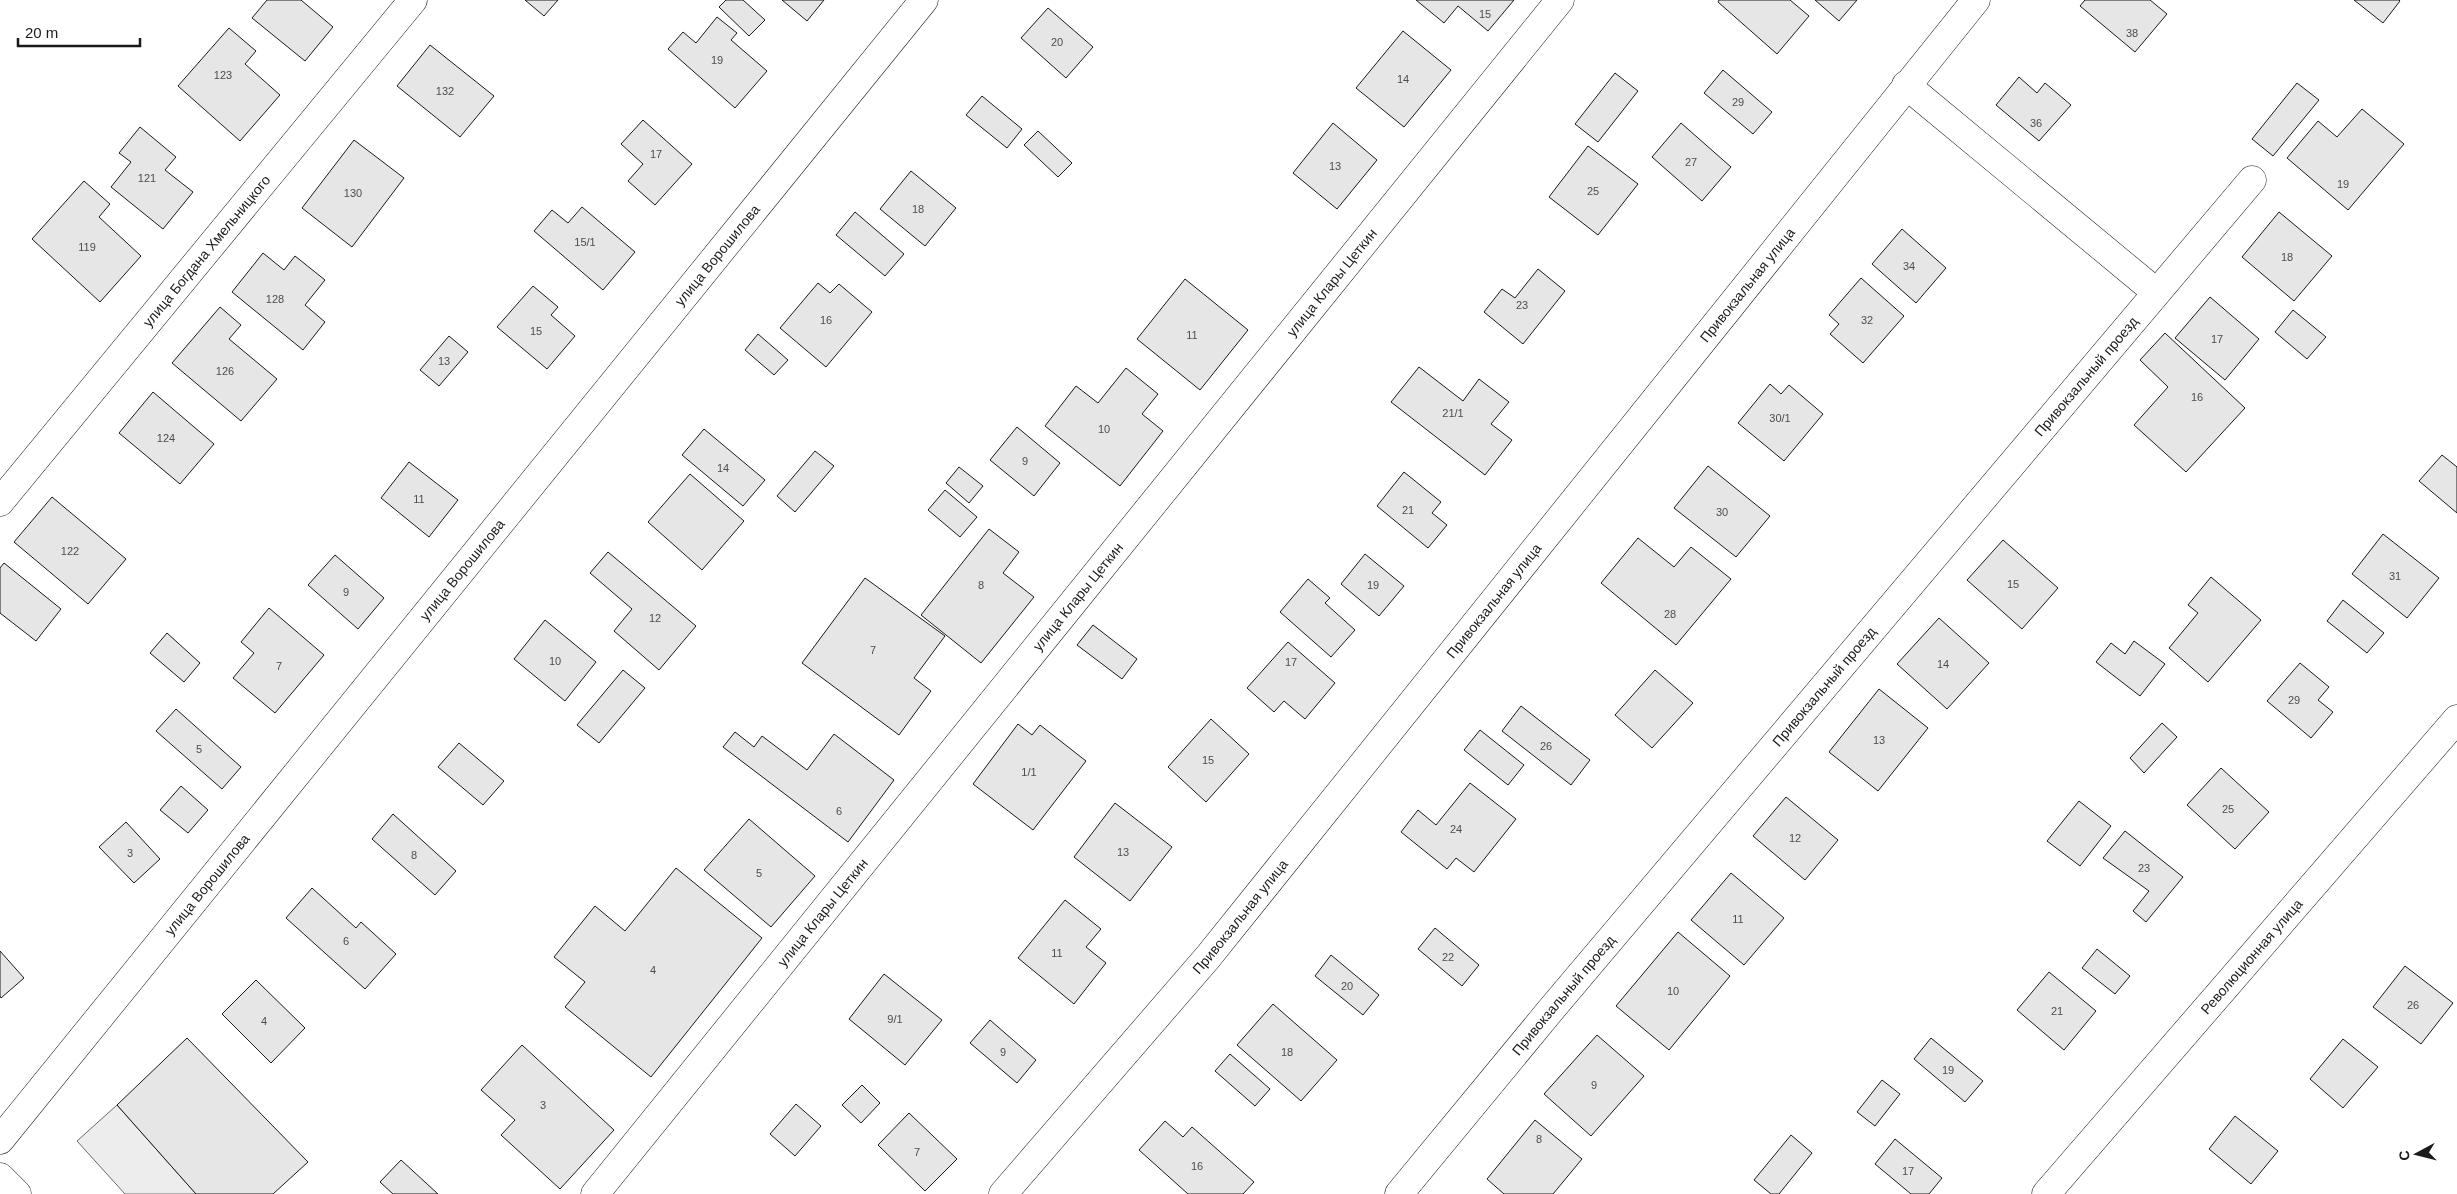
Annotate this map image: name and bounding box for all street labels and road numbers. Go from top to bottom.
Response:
street label: улица Богдана Хмельницкого [140,172,274,330]
street label: улица Ворошилова [671,201,763,309]
street label: Привокзальная улица [1697,224,1798,345]
street label: улица Клары Цеткин [1283,225,1380,340]
street label: Привокзальный проезд [2031,313,2141,439]
street label: улица Ворошилова [416,516,508,624]
street label: улица Клары Цеткин [1029,540,1126,654]
street label: Привокзальная улица [1443,540,1545,661]
street label: Привокзальный проезд [1769,624,1879,749]
street label: улица Ворошилова [161,830,253,938]
street label: улица Клары Цеткин [774,855,871,970]
street label: Привокзальная улица [1189,856,1291,977]
street label: Революционная улица [2197,896,2306,1017]
street label: Привокзальный проезд [1509,932,1618,1058]

